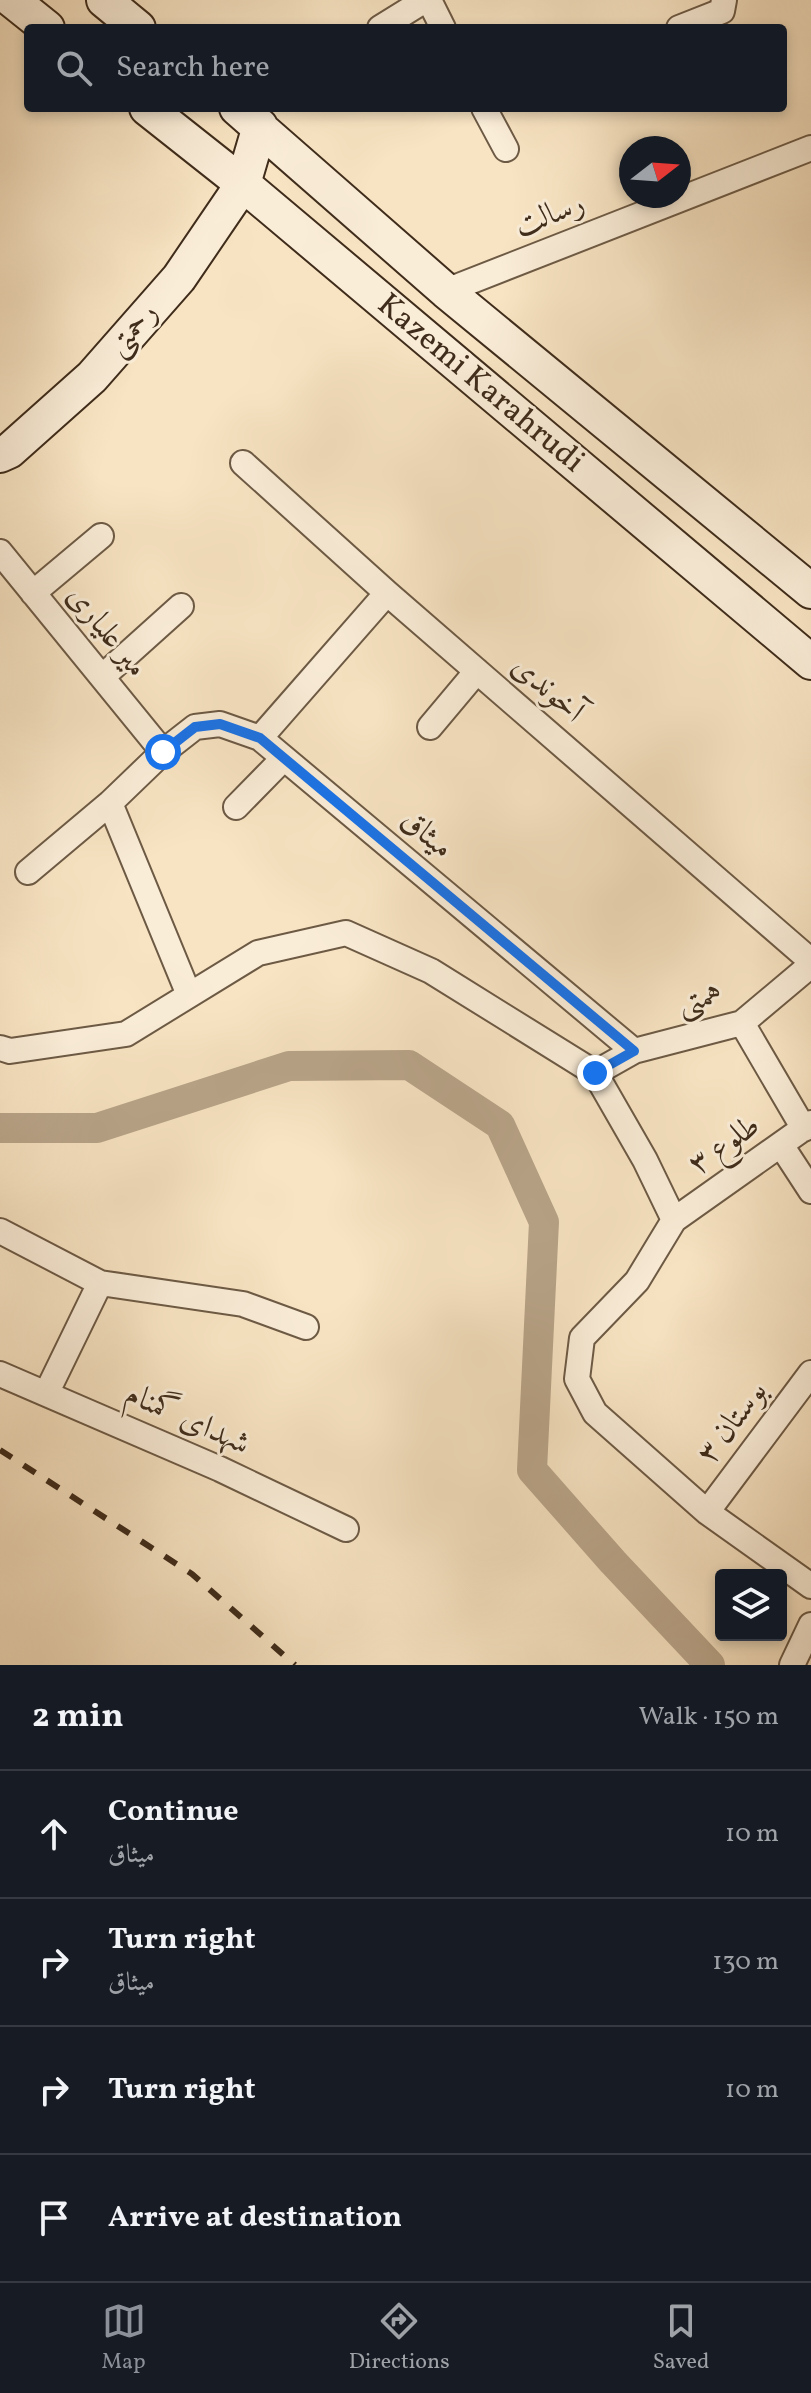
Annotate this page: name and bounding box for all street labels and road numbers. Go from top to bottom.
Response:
street label: رسالت [508,183,592,249]
street label: Kazemi Karahrudi [367,284,593,484]
street label: رحمتی [97,293,169,367]
street label: میر علیاری [55,576,157,688]
street label: آخوندی [501,646,596,736]
street label: میثاق [390,800,462,870]
street label: همتی [673,973,727,1027]
street label: طلوع ۳ [680,1105,771,1188]
street label: شهدای گمنام [116,1372,257,1470]
street label: بوستان ۳ [687,1372,779,1474]

